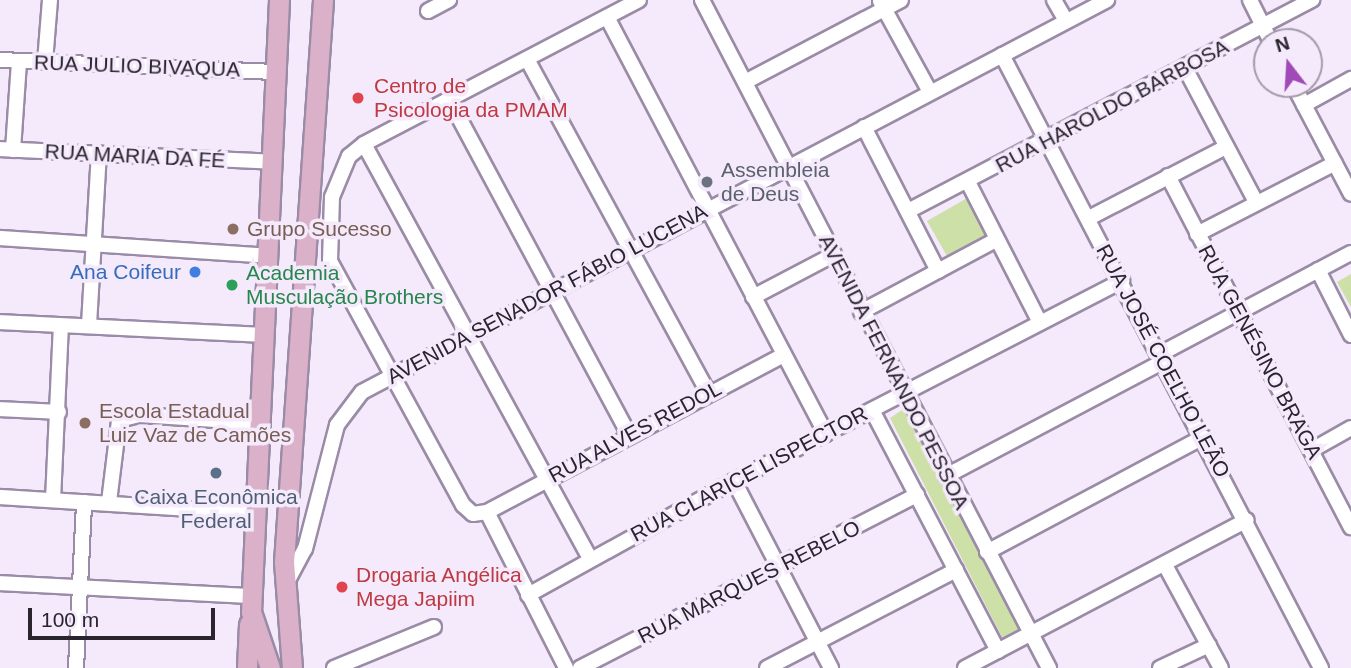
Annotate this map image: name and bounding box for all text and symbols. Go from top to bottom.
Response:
north arrow [1253,28,1323,98]
text: N [1273,32,1292,56]
street label: RUA HAROLDO BARBOSA [991,34,1233,178]
street label: RUA JULIO BIVAQUA [33,50,241,82]
place label: Centro de Psicologia da PMAM [374,73,568,123]
marker: Centro de Psicologia da PMAM [348,88,368,108]
street label: RUA MARIA DA FÉ [42,139,228,173]
place label: Assembleia de Deus [721,157,830,207]
marker: Assembleia de Deus [699,174,715,190]
street label: AVENIDA SENADOR FÁBIO LUCENA [382,198,712,390]
place label: Grupo Sucesso [247,216,392,242]
marker: Grupo Sucesso [225,221,241,237]
street label: AVENIDA FERNANDO PESSOA [813,230,975,514]
street label: RUA JOSÉ COELHO LEÃO [1091,240,1235,482]
street label: RUA GENÉSINO BRAGA [1192,240,1328,464]
place label: Ana Coifeur [70,259,181,285]
place label: Academia Musculação Brothers [246,260,443,310]
marker: Ana Coifeur [187,264,203,280]
marker: Academia Musculação Brothers [224,277,240,293]
street label: RUA ALVES REDOL [543,375,727,489]
place label: Escola Estadual Luiz Vaz de Camões [99,398,291,448]
street label: RUA CLARICE LISPECTOR [626,401,872,547]
marker: Escola Estadual Luiz Vaz de Camões [77,415,93,431]
marker: Caixa Econômica Federal [208,465,224,481]
place label: Caixa Econômica Federal [134,484,298,534]
street label: RUA MARQUES REBELO [633,515,865,649]
place label: Drogaria Angélica Mega Japiim [356,562,523,612]
marker: Drogaria Angélica Mega Japiim [334,579,350,595]
scale bar [32,594,219,638]
text: 100 m [41,608,99,631]

